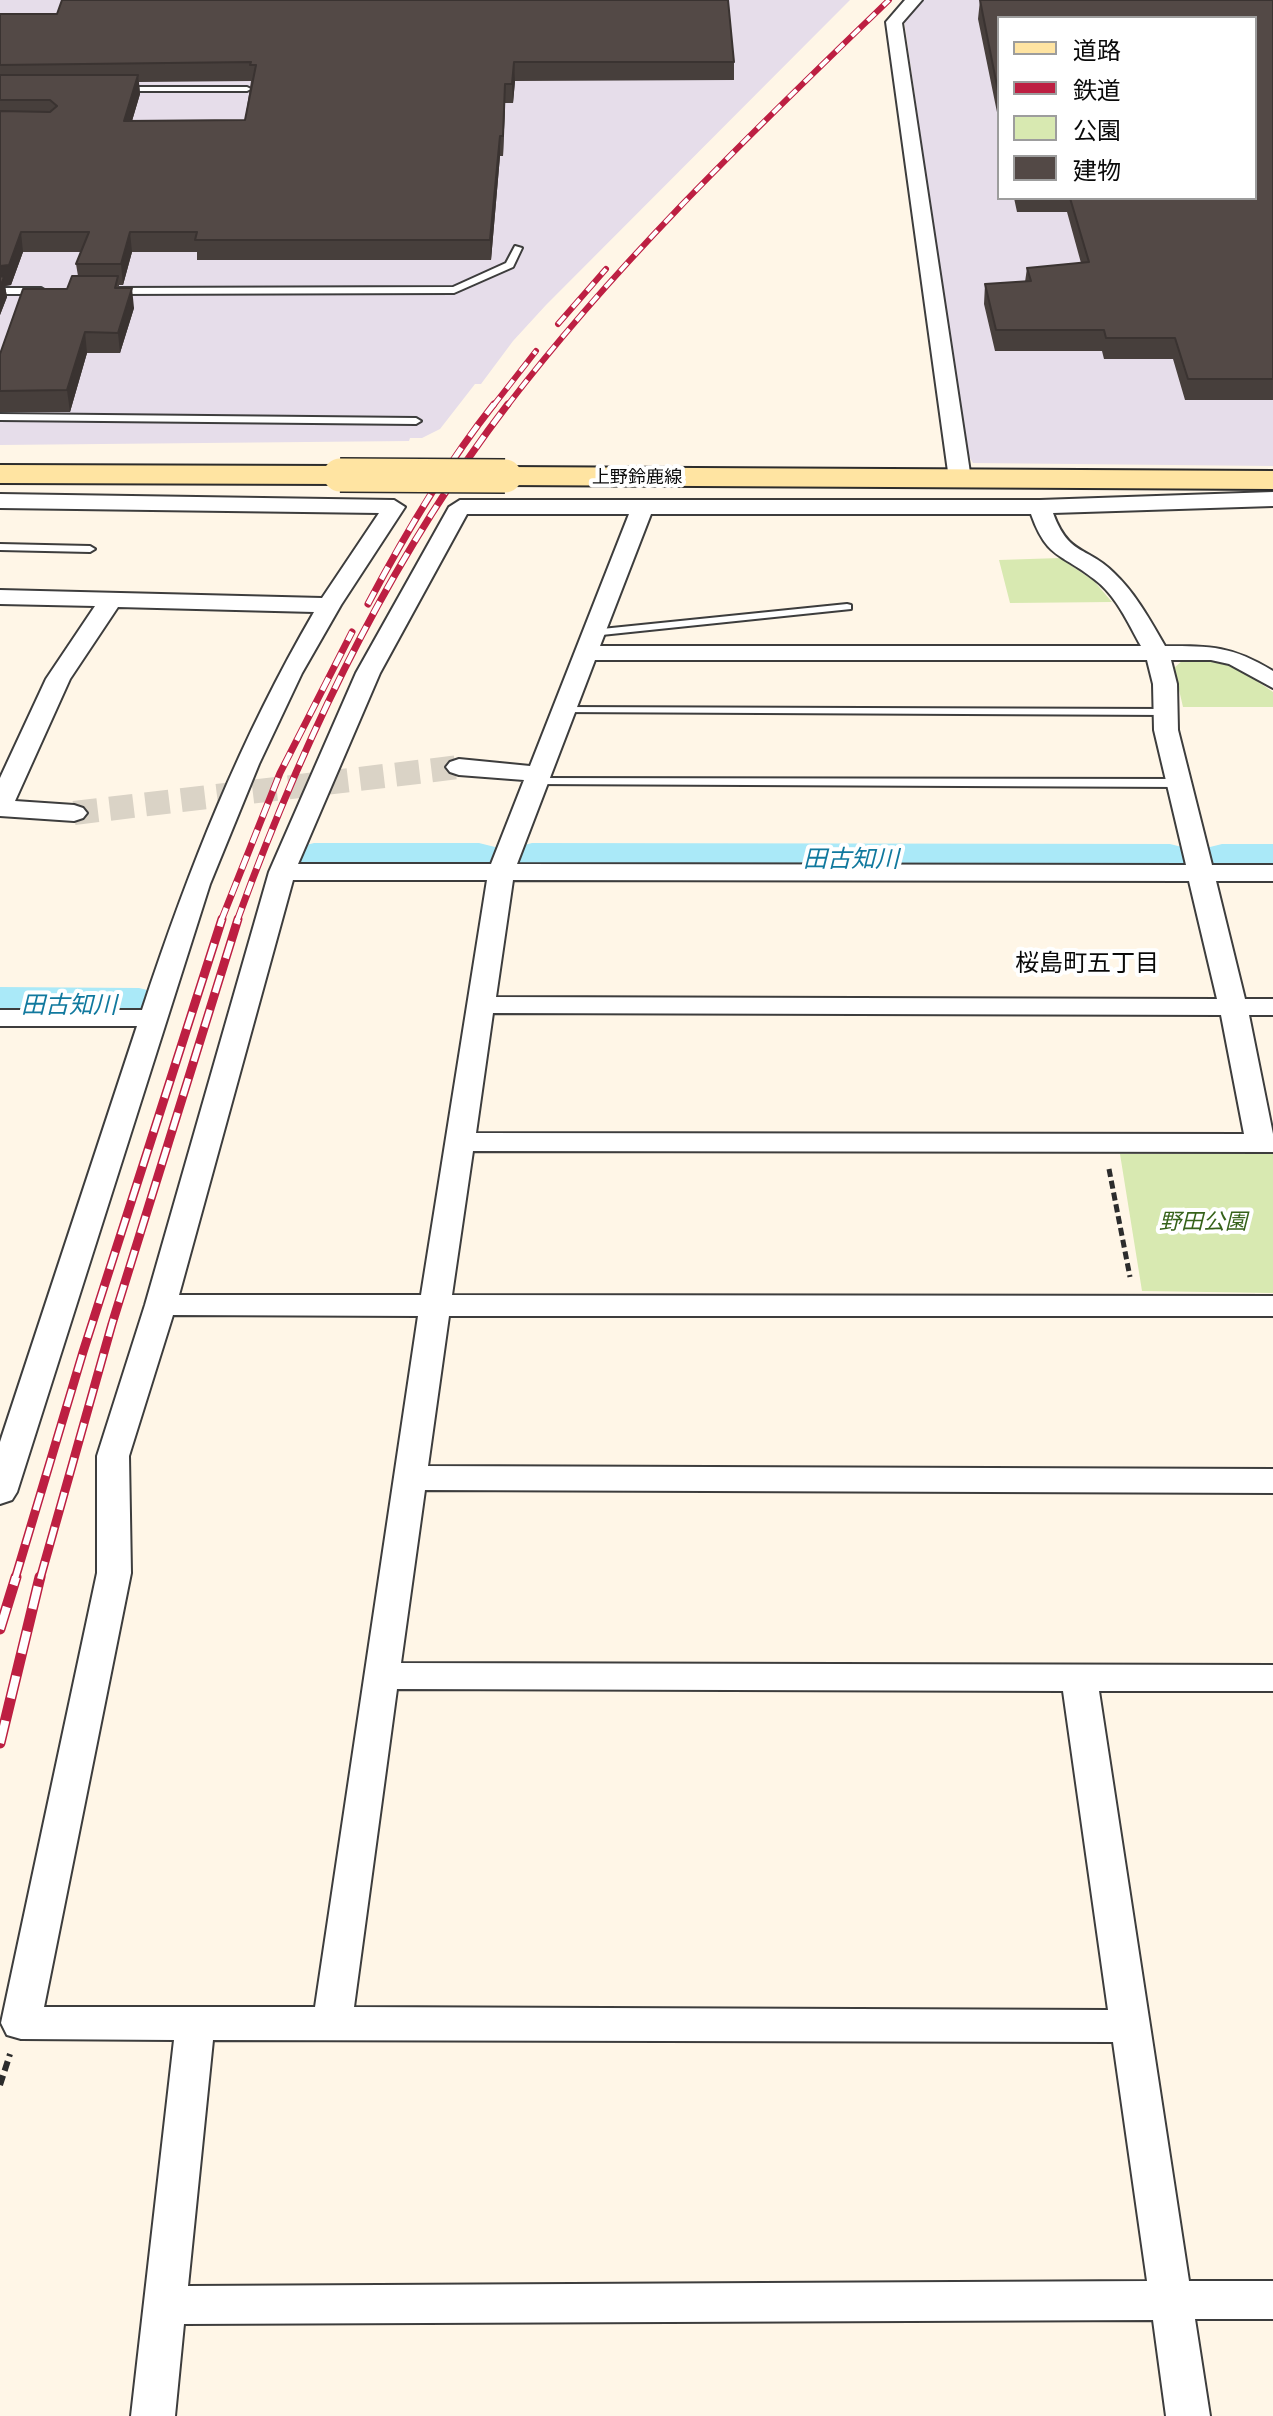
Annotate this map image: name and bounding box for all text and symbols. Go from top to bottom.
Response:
legend [997,16,1257,200]
text: 道路 [1073,37,1121,64]
text: 鉄道 [1073,77,1121,104]
text: 公園 [1073,117,1121,144]
text: 建物 [1073,157,1121,184]
street label: 上野鈴鹿線 [592,466,682,488]
water label: 田古知川 [803,846,899,874]
district label: 桜島町五丁目 [1015,950,1159,978]
water label: 田古知川 [21,992,117,1020]
park label: 野田公園 [1159,1209,1247,1235]

